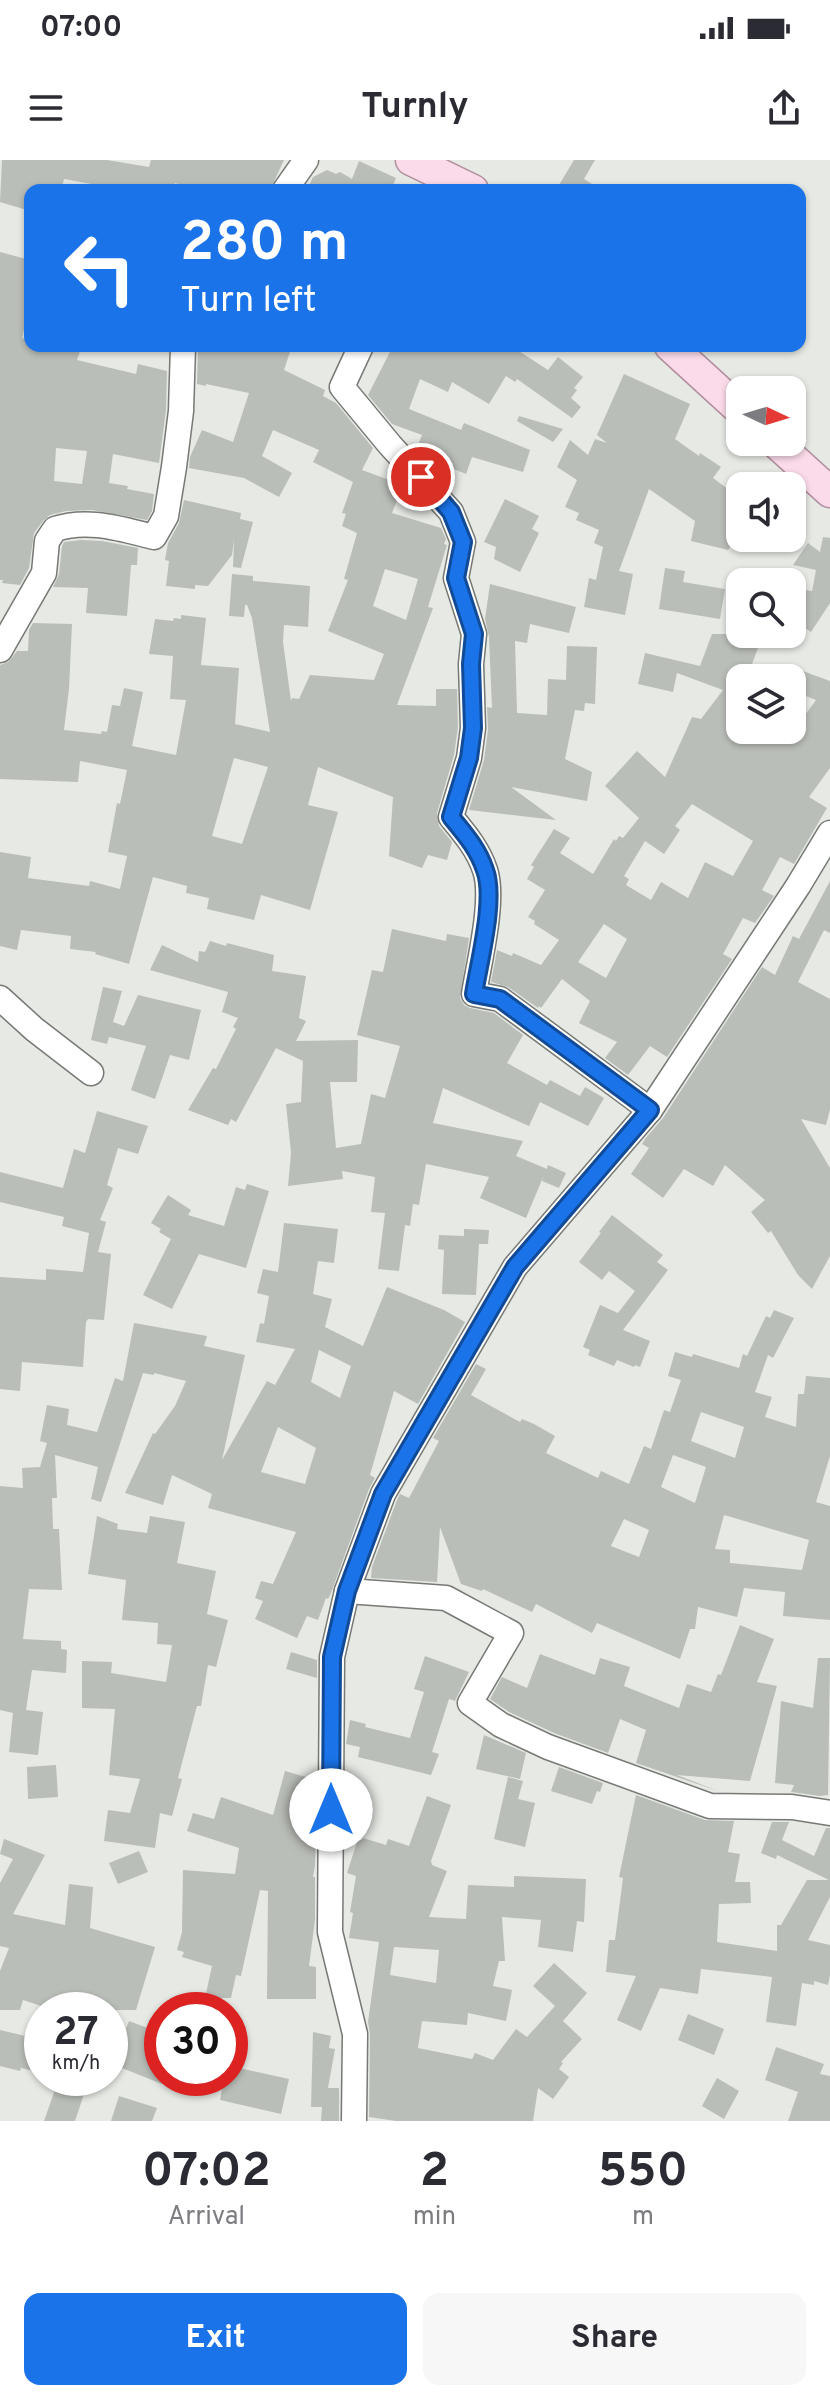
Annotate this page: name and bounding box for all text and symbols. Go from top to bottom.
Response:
text: 07:00 [40,10,122,47]
text: Turnly [361,85,469,131]
icon: menu [24,86,68,130]
icon: share [762,86,806,130]
text: 280 m [180,210,348,280]
icon: left [48,216,152,320]
text: Turn left [180,279,317,325]
north arrow [726,376,806,456]
map controls [726,376,806,744]
pin [387,443,455,511]
icon: arrive [399,455,443,499]
button: sound [726,472,806,552]
button: search [726,568,806,648]
button: layers [726,664,806,744]
position arrow [289,1768,373,1852]
speed limit sign: 30 [144,1992,248,2096]
text: 27 [53,2009,99,2059]
text: km/h [52,2051,100,2077]
text: 07:02 [142,2143,271,2203]
text: 2 [420,2143,449,2203]
text: 550 [598,2143,688,2203]
text: Arrival [168,2201,245,2234]
text: min [413,2201,456,2234]
text: m [632,2201,654,2234]
button: Exit [24,2293,407,2385]
button: Share [423,2293,806,2385]

